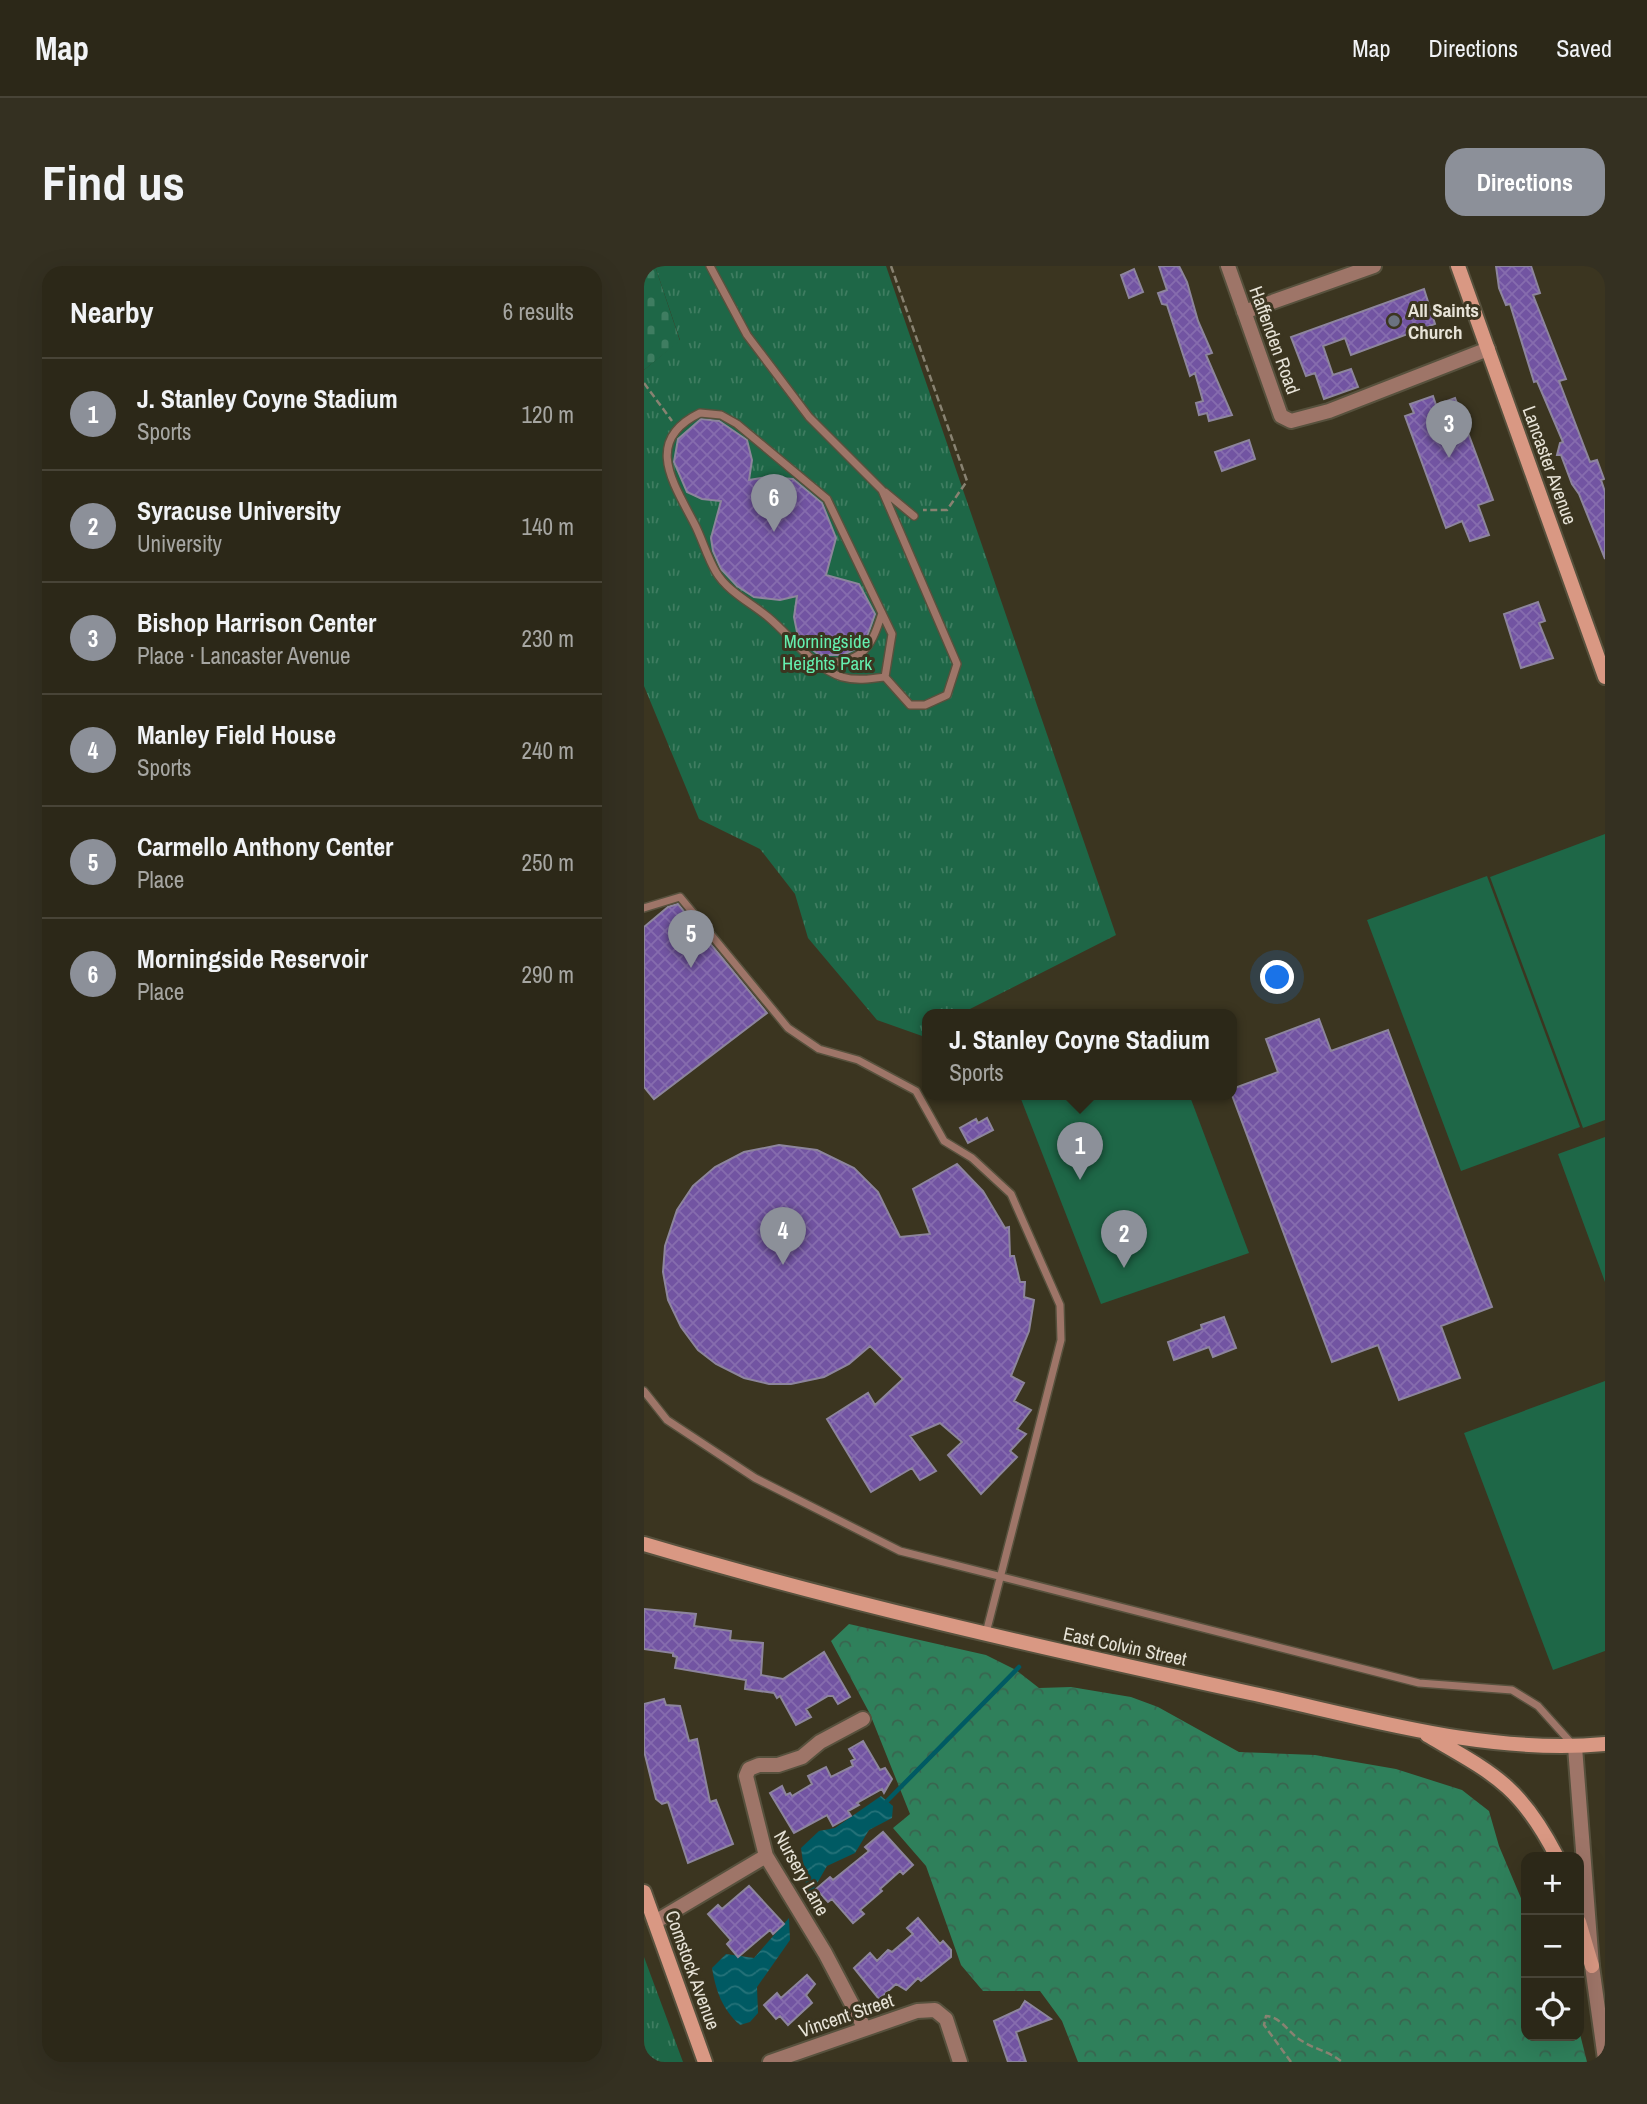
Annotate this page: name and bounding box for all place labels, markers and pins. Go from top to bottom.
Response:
place label: All Saints Church [1408,297,1479,345]
marker: All Saints Church [1386,313,1402,329]
pin: 3 [1426,400,1472,458]
pin: 6 [751,474,797,532]
pin: 5 [668,910,714,968]
pin: 1 [1057,1122,1103,1180]
pin: 4 [760,1207,806,1265]
pin: 2 [1101,1210,1147,1268]

